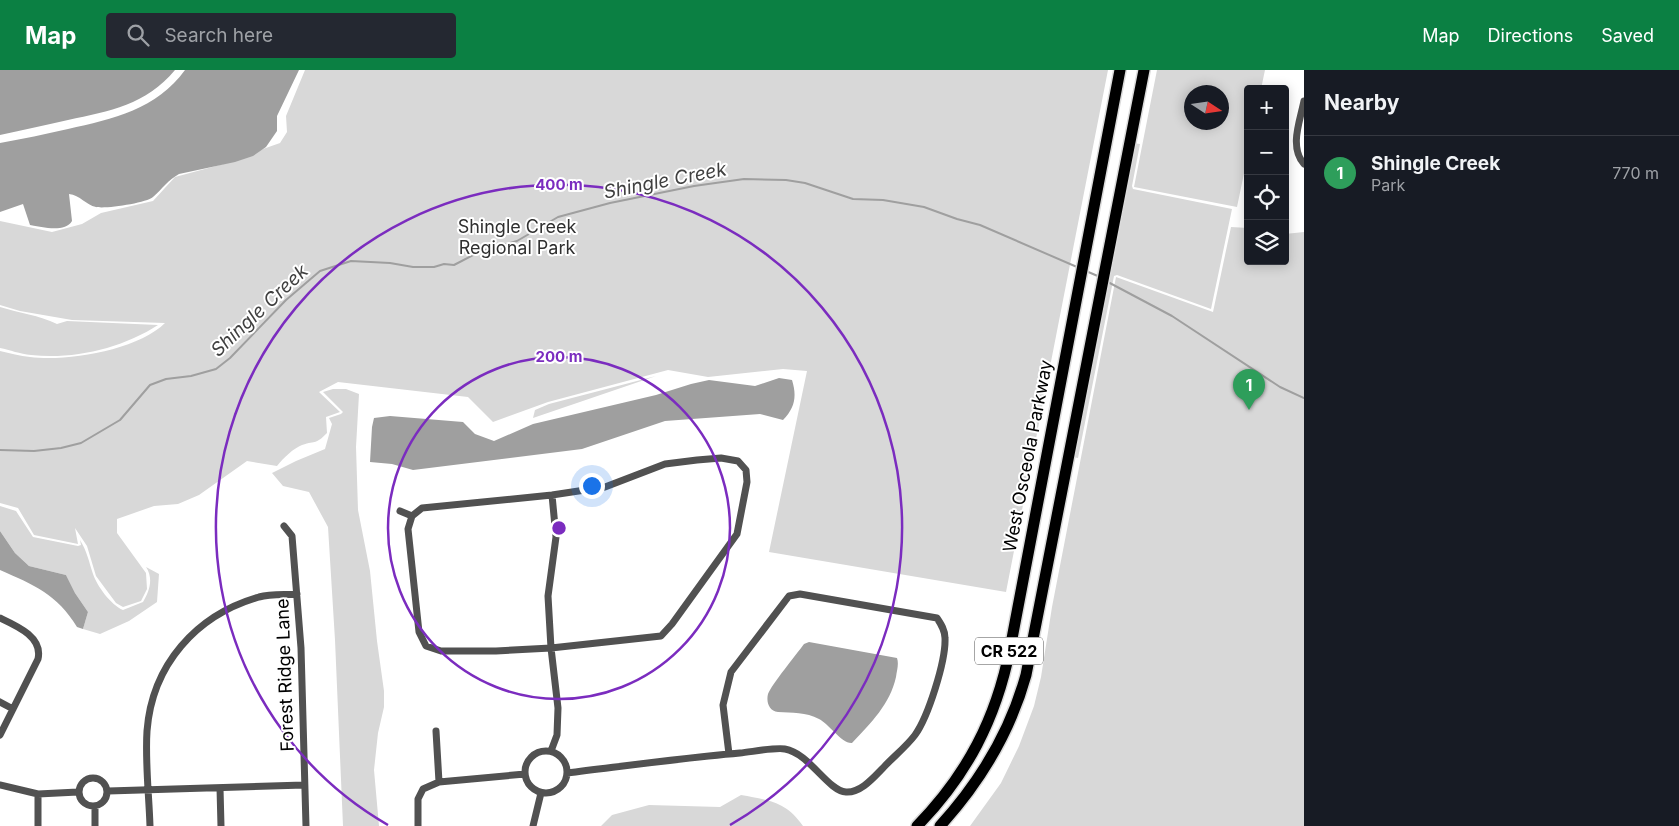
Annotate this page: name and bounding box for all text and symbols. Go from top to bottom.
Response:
search box [106,13,456,58]
text: Map [25,21,76,50]
icon: search [124,21,152,49]
text: Search here [164,24,273,47]
text: Map [1422,25,1460,46]
text: Directions [1488,25,1573,46]
text: Saved [1601,25,1654,46]
north arrow [1184,85,1229,130]
map controls [1244,85,1289,265]
button: + [1244,85,1289,130]
text: Nearby [1324,90,1399,115]
button: − [1244,130,1289,175]
text: Shingle Creek [1371,152,1500,175]
water label: Shingle Creek [602,157,729,204]
text: 1 [1337,163,1343,183]
text: 770 m [1612,163,1659,183]
text: 400 m [535,175,583,194]
button: locate [1244,175,1289,220]
text: Park [1371,175,1405,195]
park label: Shingle Creek Regional Park [458,216,576,258]
button: layers [1244,220,1289,265]
water label: Shingle Creek [206,259,313,361]
text: 200 m [536,347,582,366]
street label: West Osceola Parkway [999,358,1056,554]
pin: 1 [1233,369,1265,410]
your location [579,473,605,499]
centre of rings [550,519,568,537]
street label: Forest Ridge Lane [271,598,298,752]
road number: CR 522 [975,638,1043,664]

